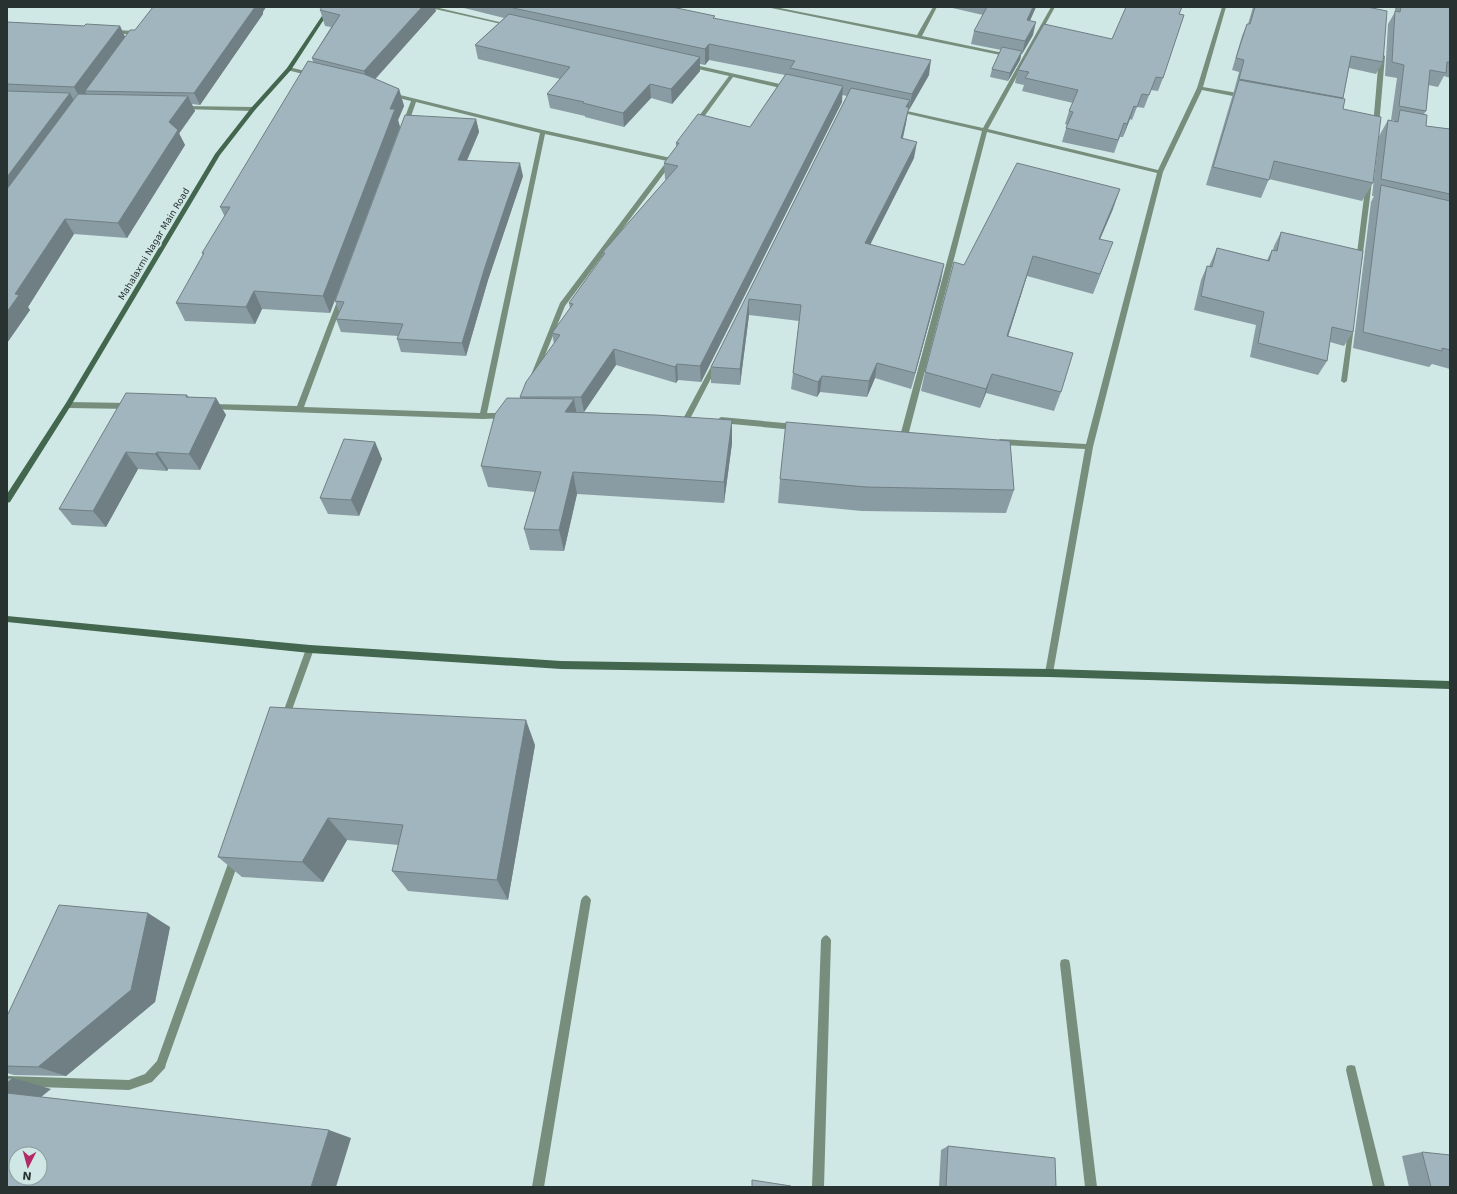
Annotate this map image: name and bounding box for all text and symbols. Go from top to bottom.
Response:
street label: Mahalaxmi Nagar Main Road [117,186,191,302]
north arrow [8,1146,48,1186]
text: N [22,1169,32,1182]

